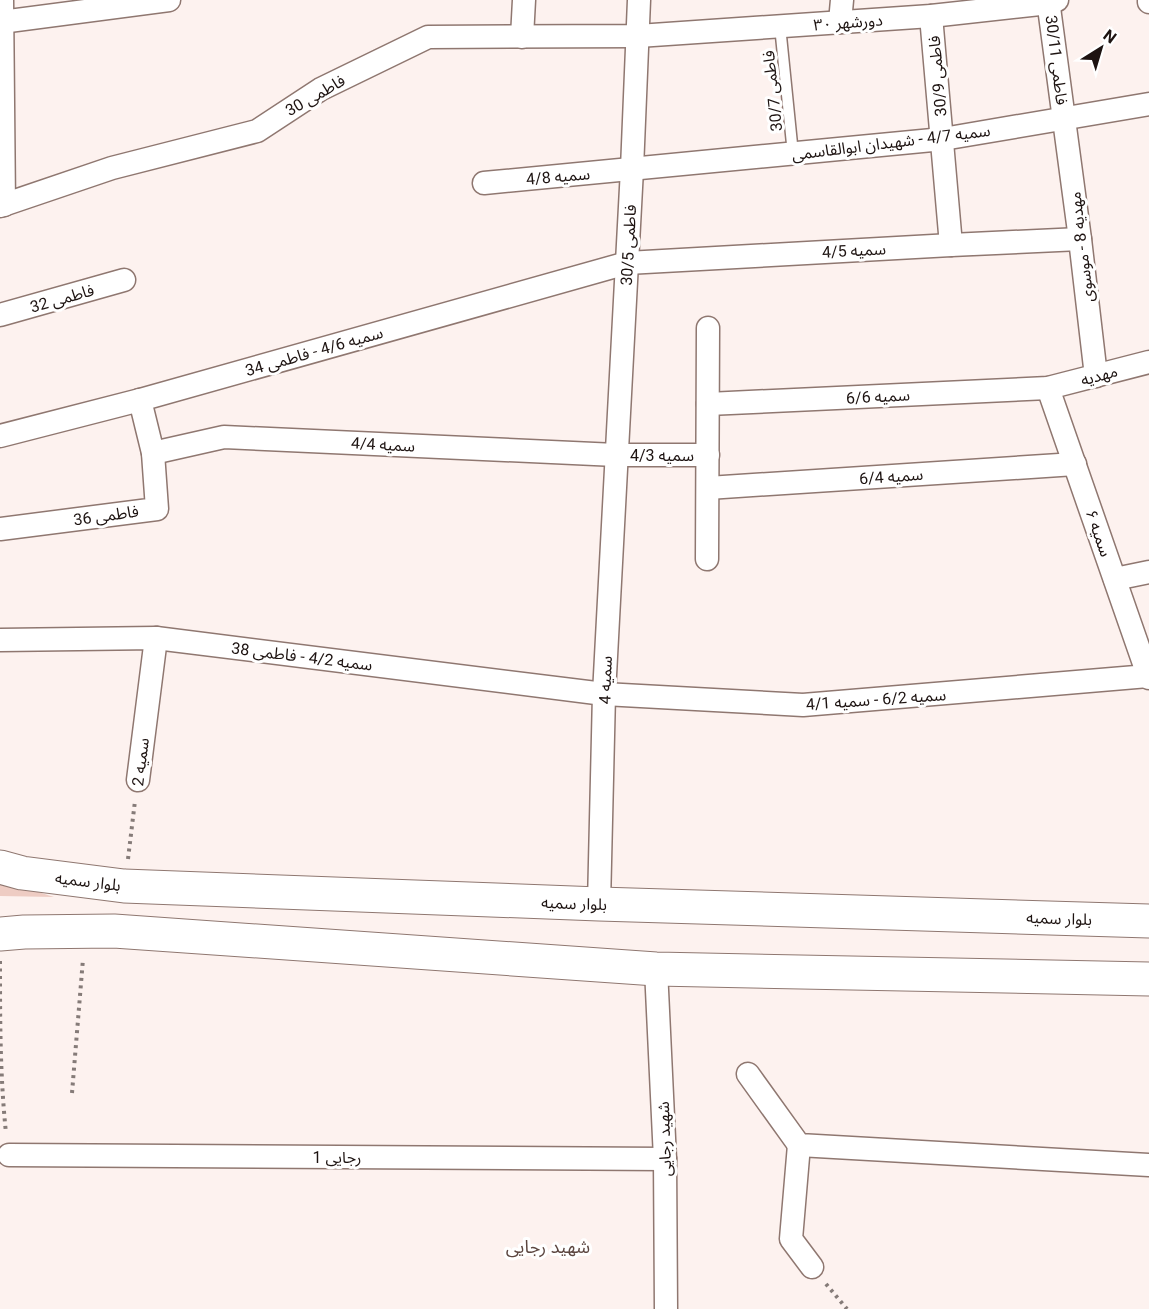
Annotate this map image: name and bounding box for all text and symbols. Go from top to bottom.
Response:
street label: دورشهر ۳۰ [813,11,883,34]
street label: فاطمی 30/11 [1042,14,1071,106]
north arrow [1071,18,1131,78]
text: N [1099,25,1120,47]
street label: فاطمی 30/9 [924,35,951,117]
street label: فاطمی 30/7 [759,50,786,132]
street label: فاطمی 30 [282,71,348,120]
street label: سمیه 4/7 - شهیدان ابوالقاسمی [791,121,992,164]
street label: سمیه 4/8 [525,164,591,189]
street label: مهدیه 8 - موسوی [1065,191,1098,303]
street label: فاطمی 30/5 [617,204,640,286]
street label: سمیه 4/5 [822,239,887,262]
street label: فاطمی 32 [28,280,96,317]
street label: سمیه 4/6 - فاطمی 34 [243,323,385,380]
street label: مهدیه [1079,361,1120,390]
street label: سمیه 6/6 [846,385,911,408]
street label: سمیه 4/4 [350,433,415,456]
street label: سمیه 4/3 [630,446,694,465]
street label: سمیه 6/4 [858,465,924,488]
street label: فاطمی 36 [72,502,140,529]
street label: سمیه ۶ [1082,507,1115,559]
street label: سمیه 4/2 - فاطمی 38 [230,638,374,675]
street label: سمیه 4 [595,655,616,705]
street label: سمیه 6/2 - سمیه 4/1 [805,685,947,714]
street label: سمیه 2 [128,737,153,787]
street label: بلوار سمیه [54,868,122,895]
street label: بلوار سمیه [541,893,607,914]
street label: بلوار سمیه [1026,908,1092,929]
street label: شهید رجایی [654,1101,675,1177]
street label: رجایی 1 [313,1148,361,1167]
district label: شهید رجایی [506,1236,590,1258]

